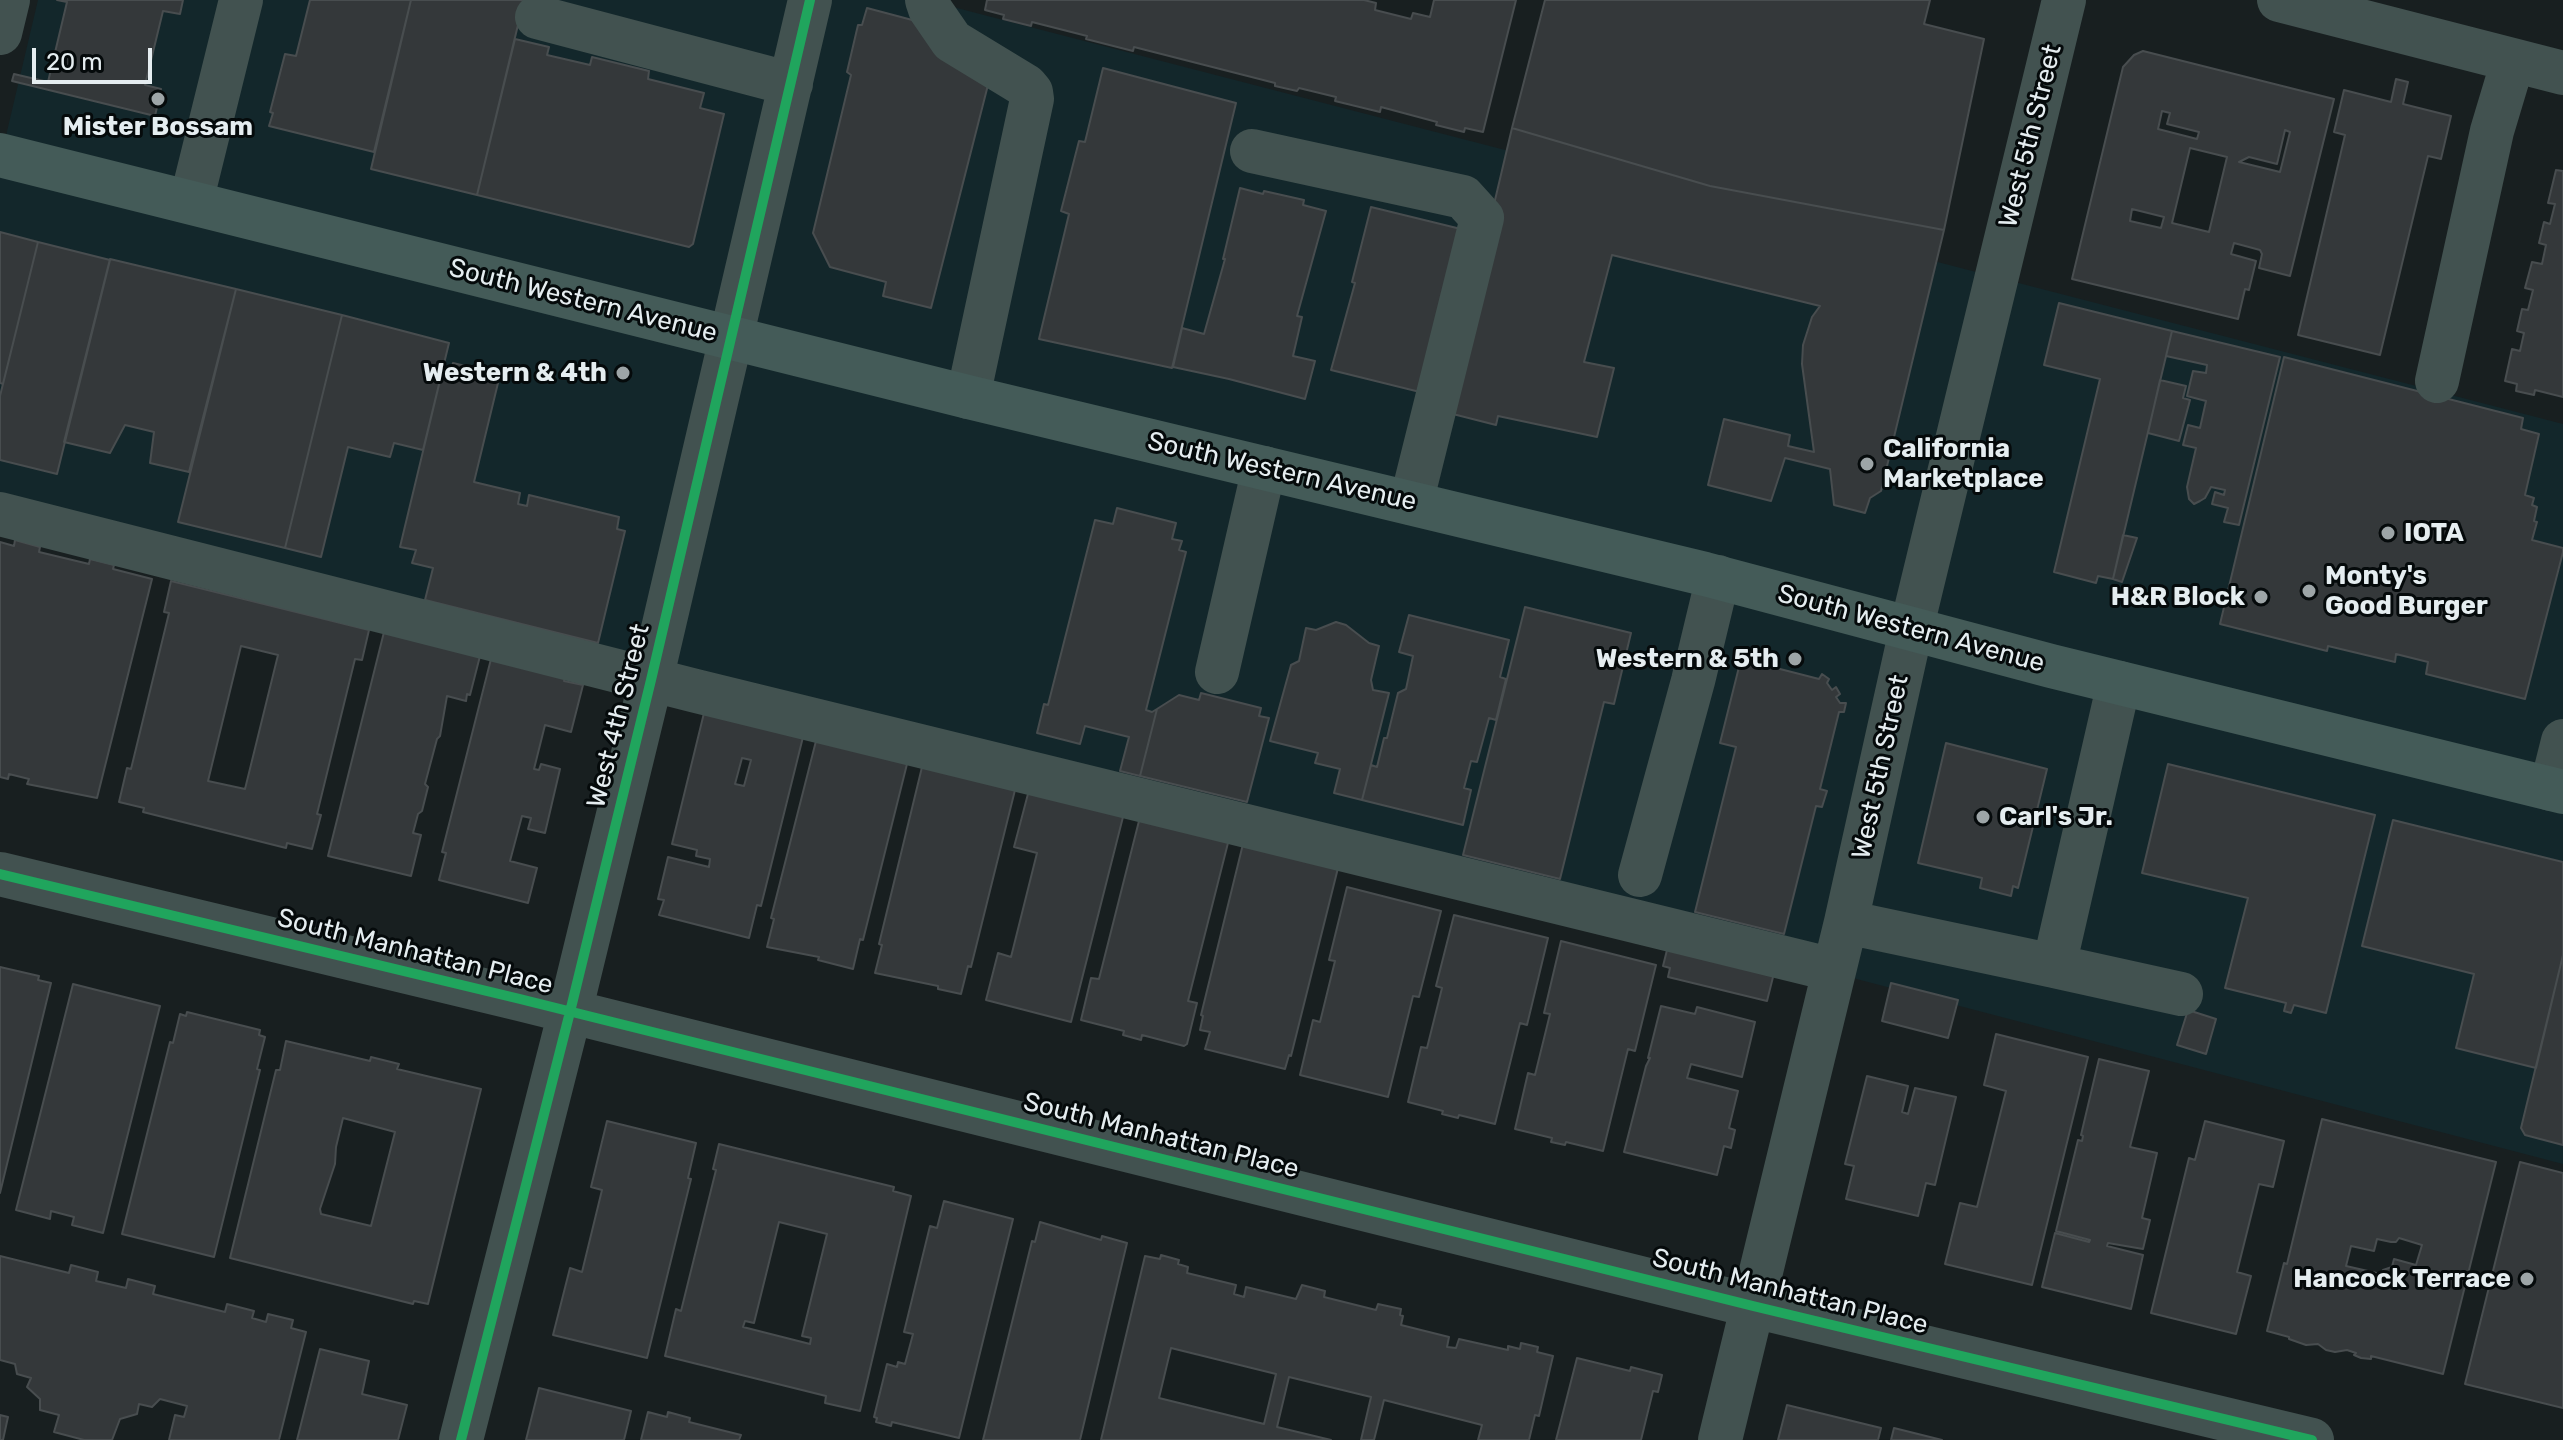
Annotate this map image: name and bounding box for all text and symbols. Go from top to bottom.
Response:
scale bar [36,32,156,82]
street label: West 5th Street [1993,41,2069,231]
text: 20 m [46,48,103,76]
marker: Mister Bossam [149,90,167,108]
place label: Mister Bossam [63,111,253,143]
street label: South Western Avenue [446,253,720,349]
place label: Western & 4th [423,357,607,389]
marker: Western & 4th [614,364,632,382]
street label: South Western Avenue [1145,426,1419,518]
place label: California Marketplace [1883,433,2044,494]
marker: California Marketplace [1858,455,1876,473]
place label: IOTA [2404,517,2464,549]
marker: IOTA [2379,524,2397,542]
place label: Monty's Good Burger [2325,560,2488,622]
street label: South Western Avenue [1774,578,2048,680]
place label: H&R Block [2111,581,2245,613]
marker: Monty's Good Burger [2300,582,2318,600]
marker: H&R Block [2252,588,2270,606]
street label: West 4th Street [581,621,657,811]
place label: Western & 5th [1596,643,1779,675]
marker: Western & 5th [1786,650,1804,668]
street label: West 5th Street [1846,672,1916,862]
place label: Carl's Jr. [1999,801,2113,833]
marker: Carl's Jr. [1974,808,1992,826]
street label: South Manhattan Place [274,903,556,1001]
street label: South Manhattan Place [1020,1087,1302,1185]
street label: South Manhattan Place [1649,1243,1931,1341]
place label: Hancock Terrace [2293,1263,2511,1295]
marker: Hancock Terrace [2518,1270,2536,1288]

